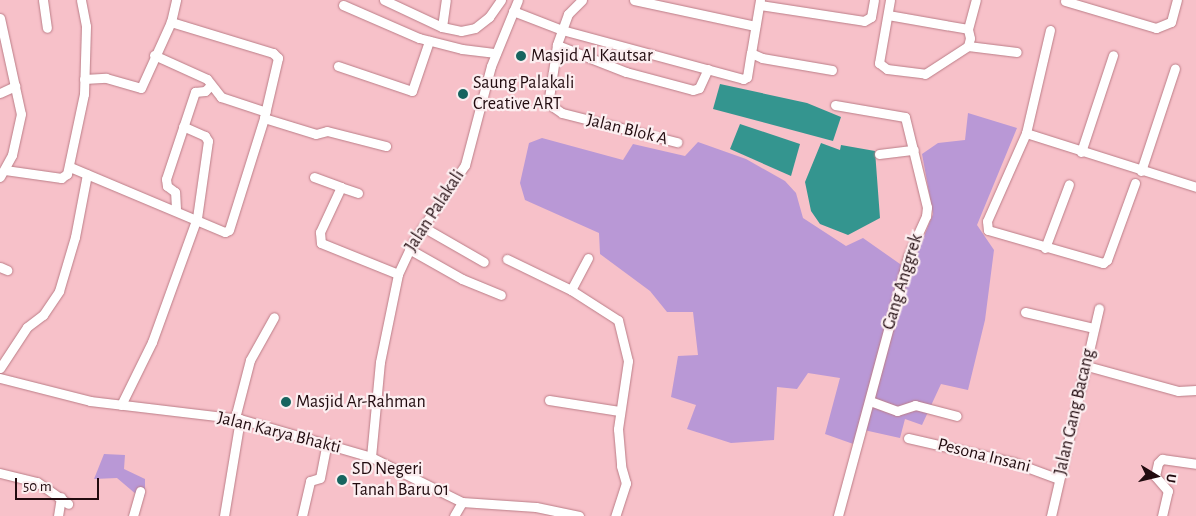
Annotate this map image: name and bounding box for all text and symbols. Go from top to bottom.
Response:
place label: Masjid Al Kautsar [531,45,653,67]
marker: Masjid Al Kautsar [515,50,527,62]
place label: Saung Palakali Creative ART [473,73,574,116]
marker: Saung Palakali Creative ART [457,88,469,100]
street label: Jalan Blok A [584,109,670,151]
street label: Jalan Palakali [401,166,469,256]
street label: Gang Anggrek [878,231,928,333]
street label: Jalan Gang Bacang [1050,347,1100,477]
place label: Masjid Ar-Rahman [296,391,426,413]
marker: Masjid Ar-Rahman [280,396,292,408]
street label: Jalan Karya Bhakti [215,407,343,459]
street label: Pesona Insani [935,434,1033,478]
north arrow [1131,451,1181,501]
place label: SD Negeri Tanah Baru 01 [352,459,449,502]
scale bar [18,468,101,500]
text: U [1163,473,1178,484]
marker: SD Negeri Tanah Baru 01 [336,474,348,486]
text: 50 m [23,479,52,494]

